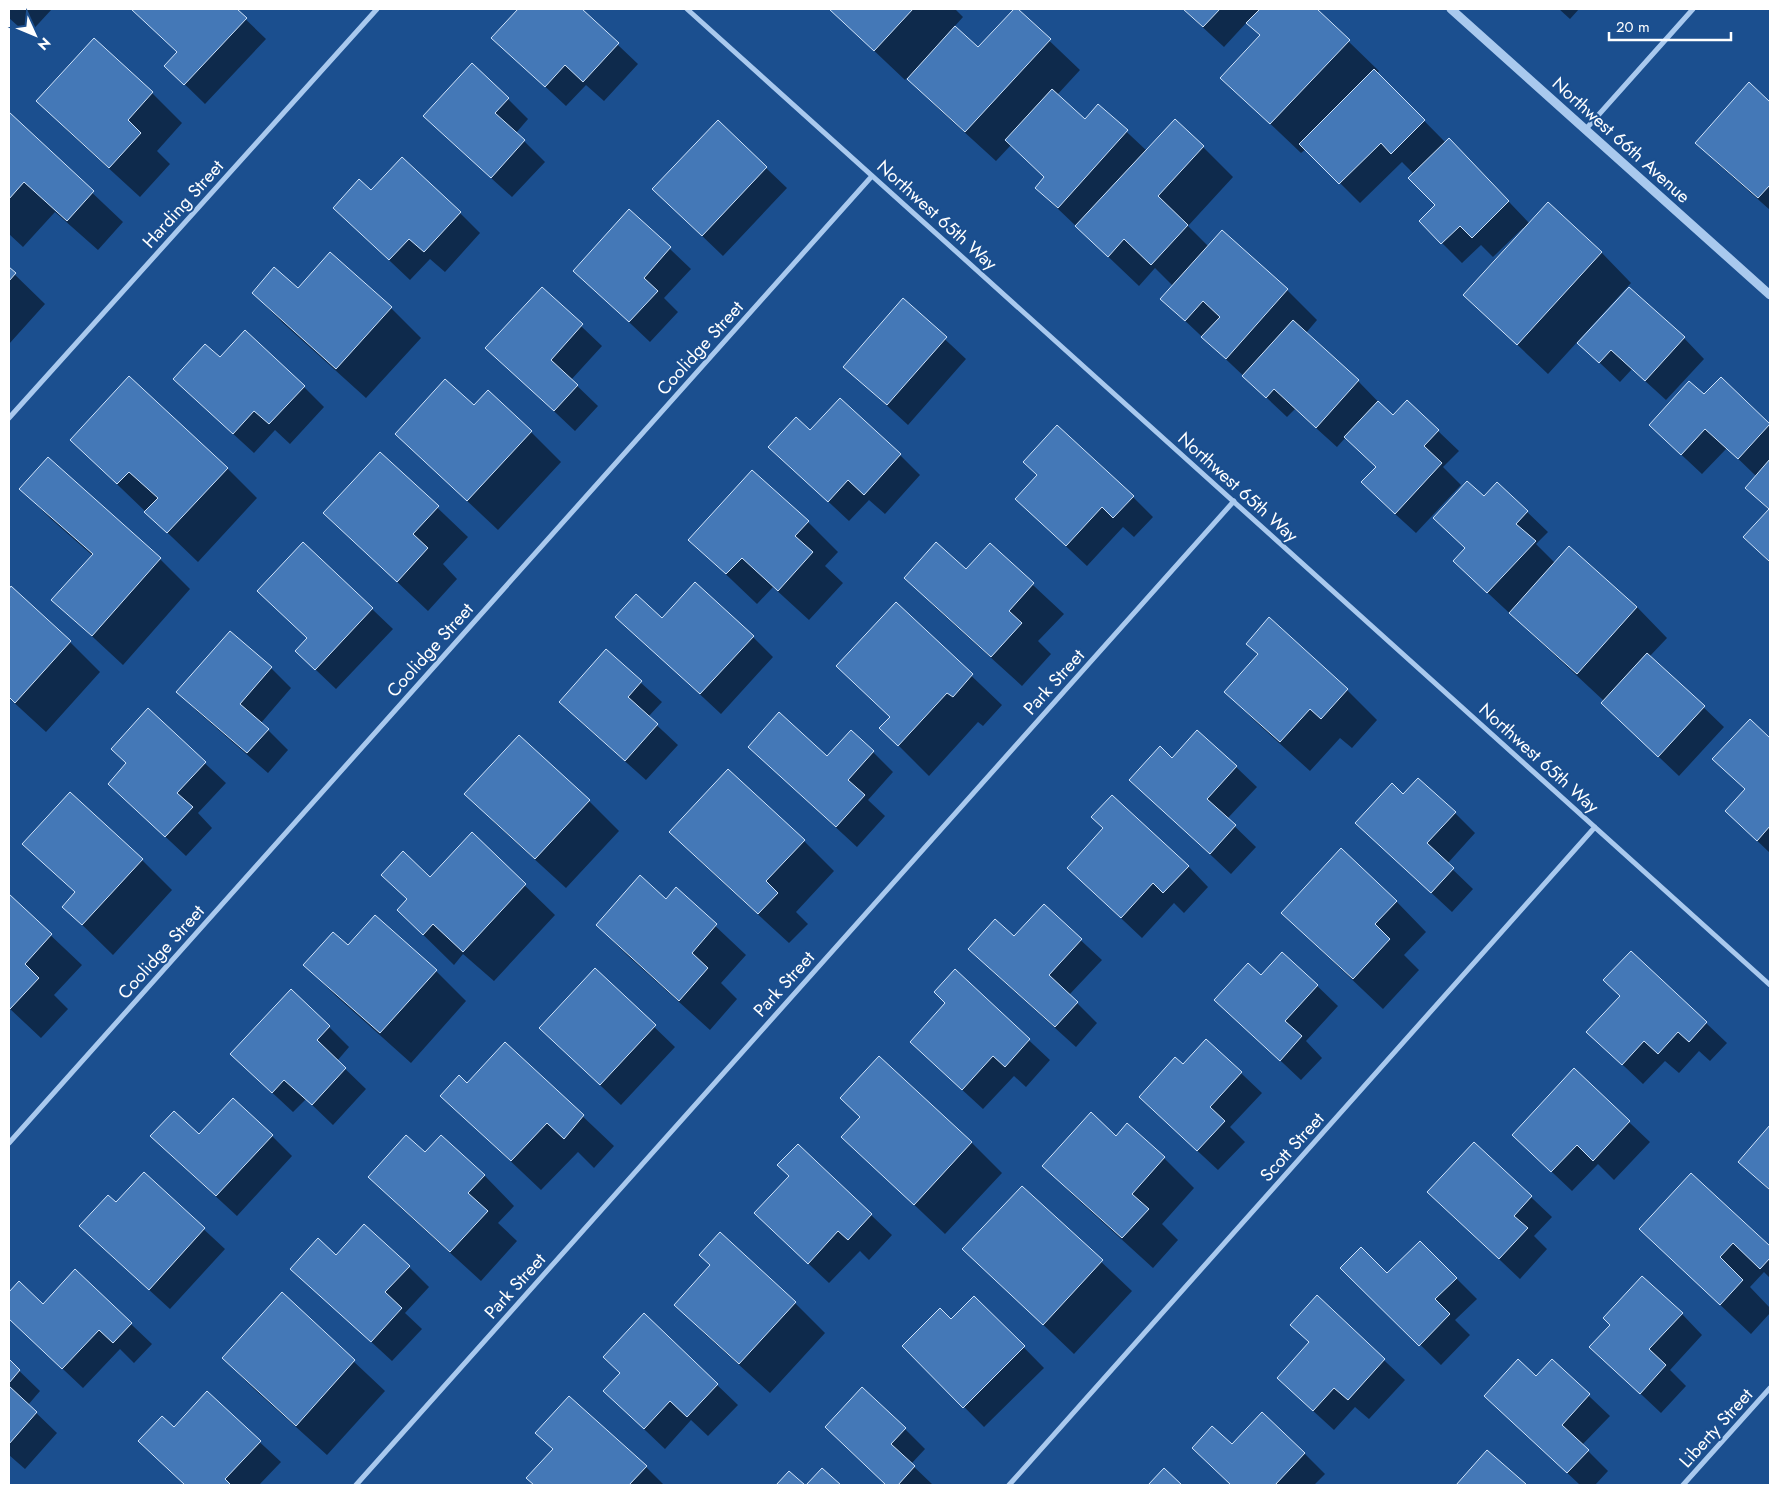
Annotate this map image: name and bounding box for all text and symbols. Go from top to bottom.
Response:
north arrow [10,10,60,60]
scale bar [1609,10,1732,42]
text: 20 m [1616,16,1650,38]
text: N [33,33,55,55]
street label: Northwest 66th Avenue [1546,71,1696,209]
street label: Harding Street [136,154,230,254]
street label: Northwest 65th Way [871,154,1003,276]
street label: Coolidge Street [651,295,750,401]
street label: Northwest 65th Way [1172,426,1304,548]
street label: Coolidge Street [381,597,480,703]
street label: Park Street [1017,643,1091,721]
street label: Northwest 65th Way [1473,697,1605,819]
street label: Coolidge Street [112,899,211,1005]
street label: Park Street [747,945,821,1023]
street label: Scott Street [1254,1106,1331,1187]
street label: Park Street [478,1247,552,1325]
street label: Liberty Street [1673,1382,1759,1474]

